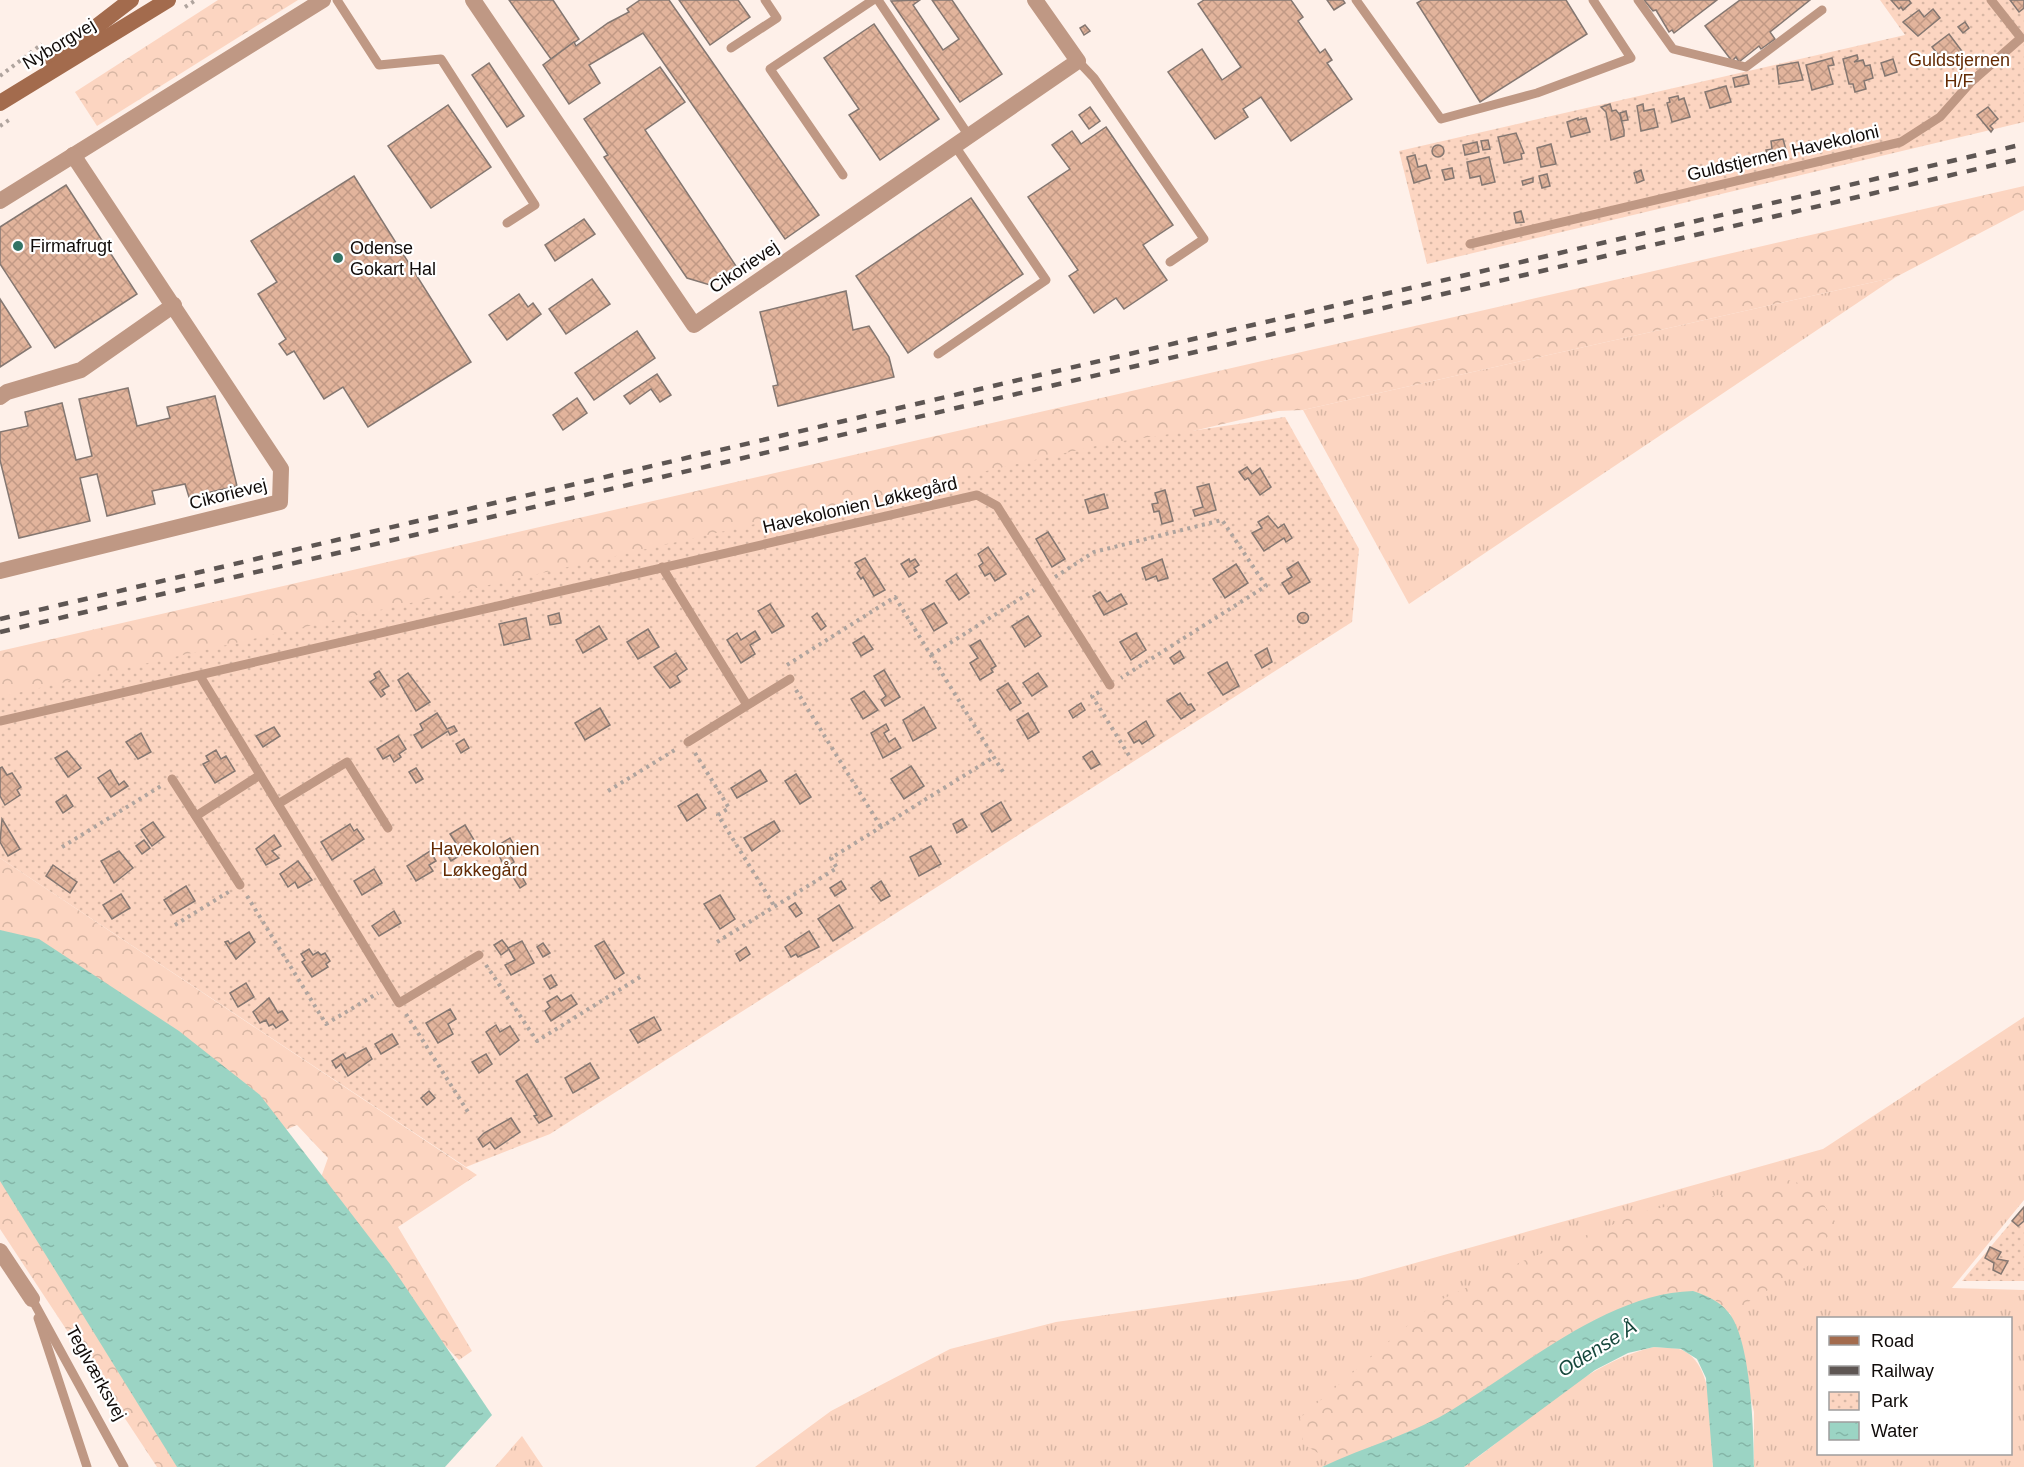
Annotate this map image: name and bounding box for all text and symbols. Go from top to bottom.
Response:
street label: Nyborgvej [19,15,99,73]
park label: Guldstjernen H/F [1908,50,2010,91]
street label: Guldstjernen Havekoloni [1685,121,1881,185]
place label: Firmafrugt [30,236,112,256]
street label: Cikorievej [706,237,782,297]
place label: Odense Gokart Hal [350,238,436,279]
marker: Firmafrugt [11,239,25,253]
marker: Odense Gokart Hal [331,251,345,265]
street label: Havekolonien Løkkegård [761,473,959,537]
street label: Cikorievej [187,475,269,513]
park label: Havekolonien Løkkegård [430,839,540,880]
water label: Odense Å [1553,1315,1641,1381]
legend [1817,1317,2012,1455]
street label: Teglværksvej [62,1322,130,1424]
text: Road [1871,1331,1914,1351]
text: Railway [1871,1361,1934,1381]
text: Park [1871,1391,1909,1411]
text: Water [1871,1421,1918,1441]

